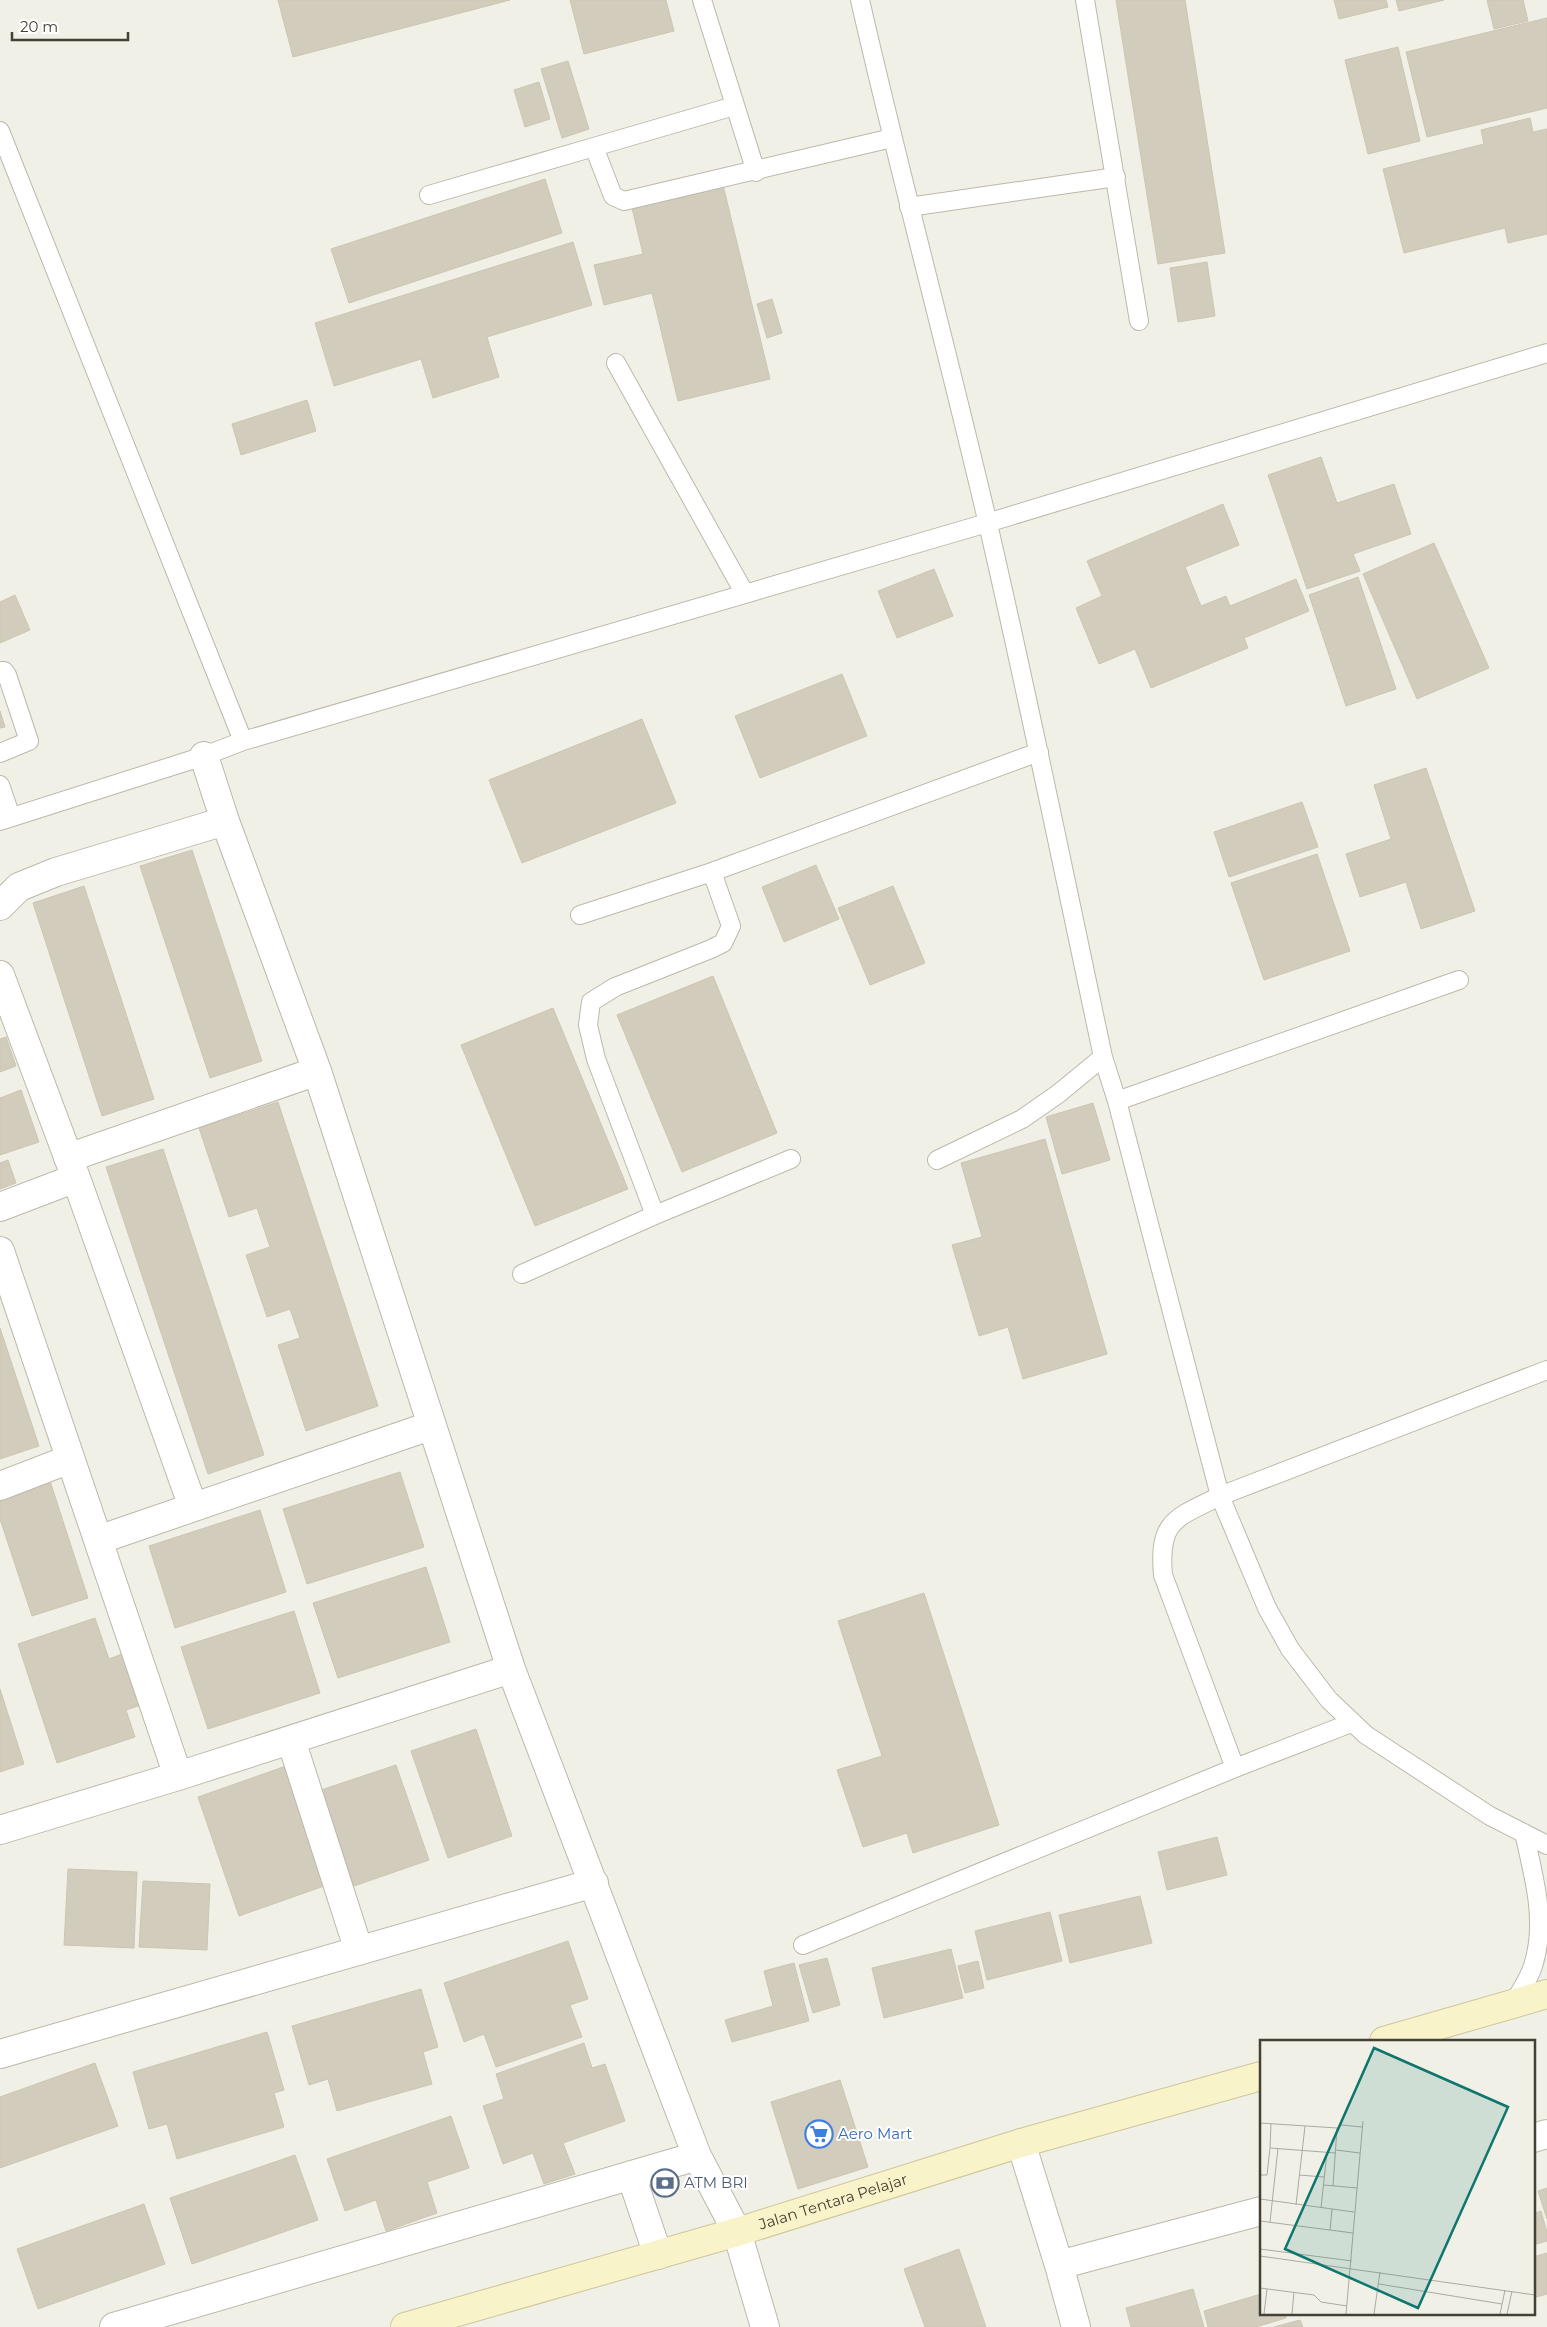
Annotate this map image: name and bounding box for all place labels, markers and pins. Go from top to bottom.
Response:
supermarket icon: Aero Mart [804,2119,834,2149]
place label: Aero Mart [838,2124,912,2143]
bank icon: ATM BRI [650,2168,680,2198]
place label: ATM BRI [684,2173,748,2192]

